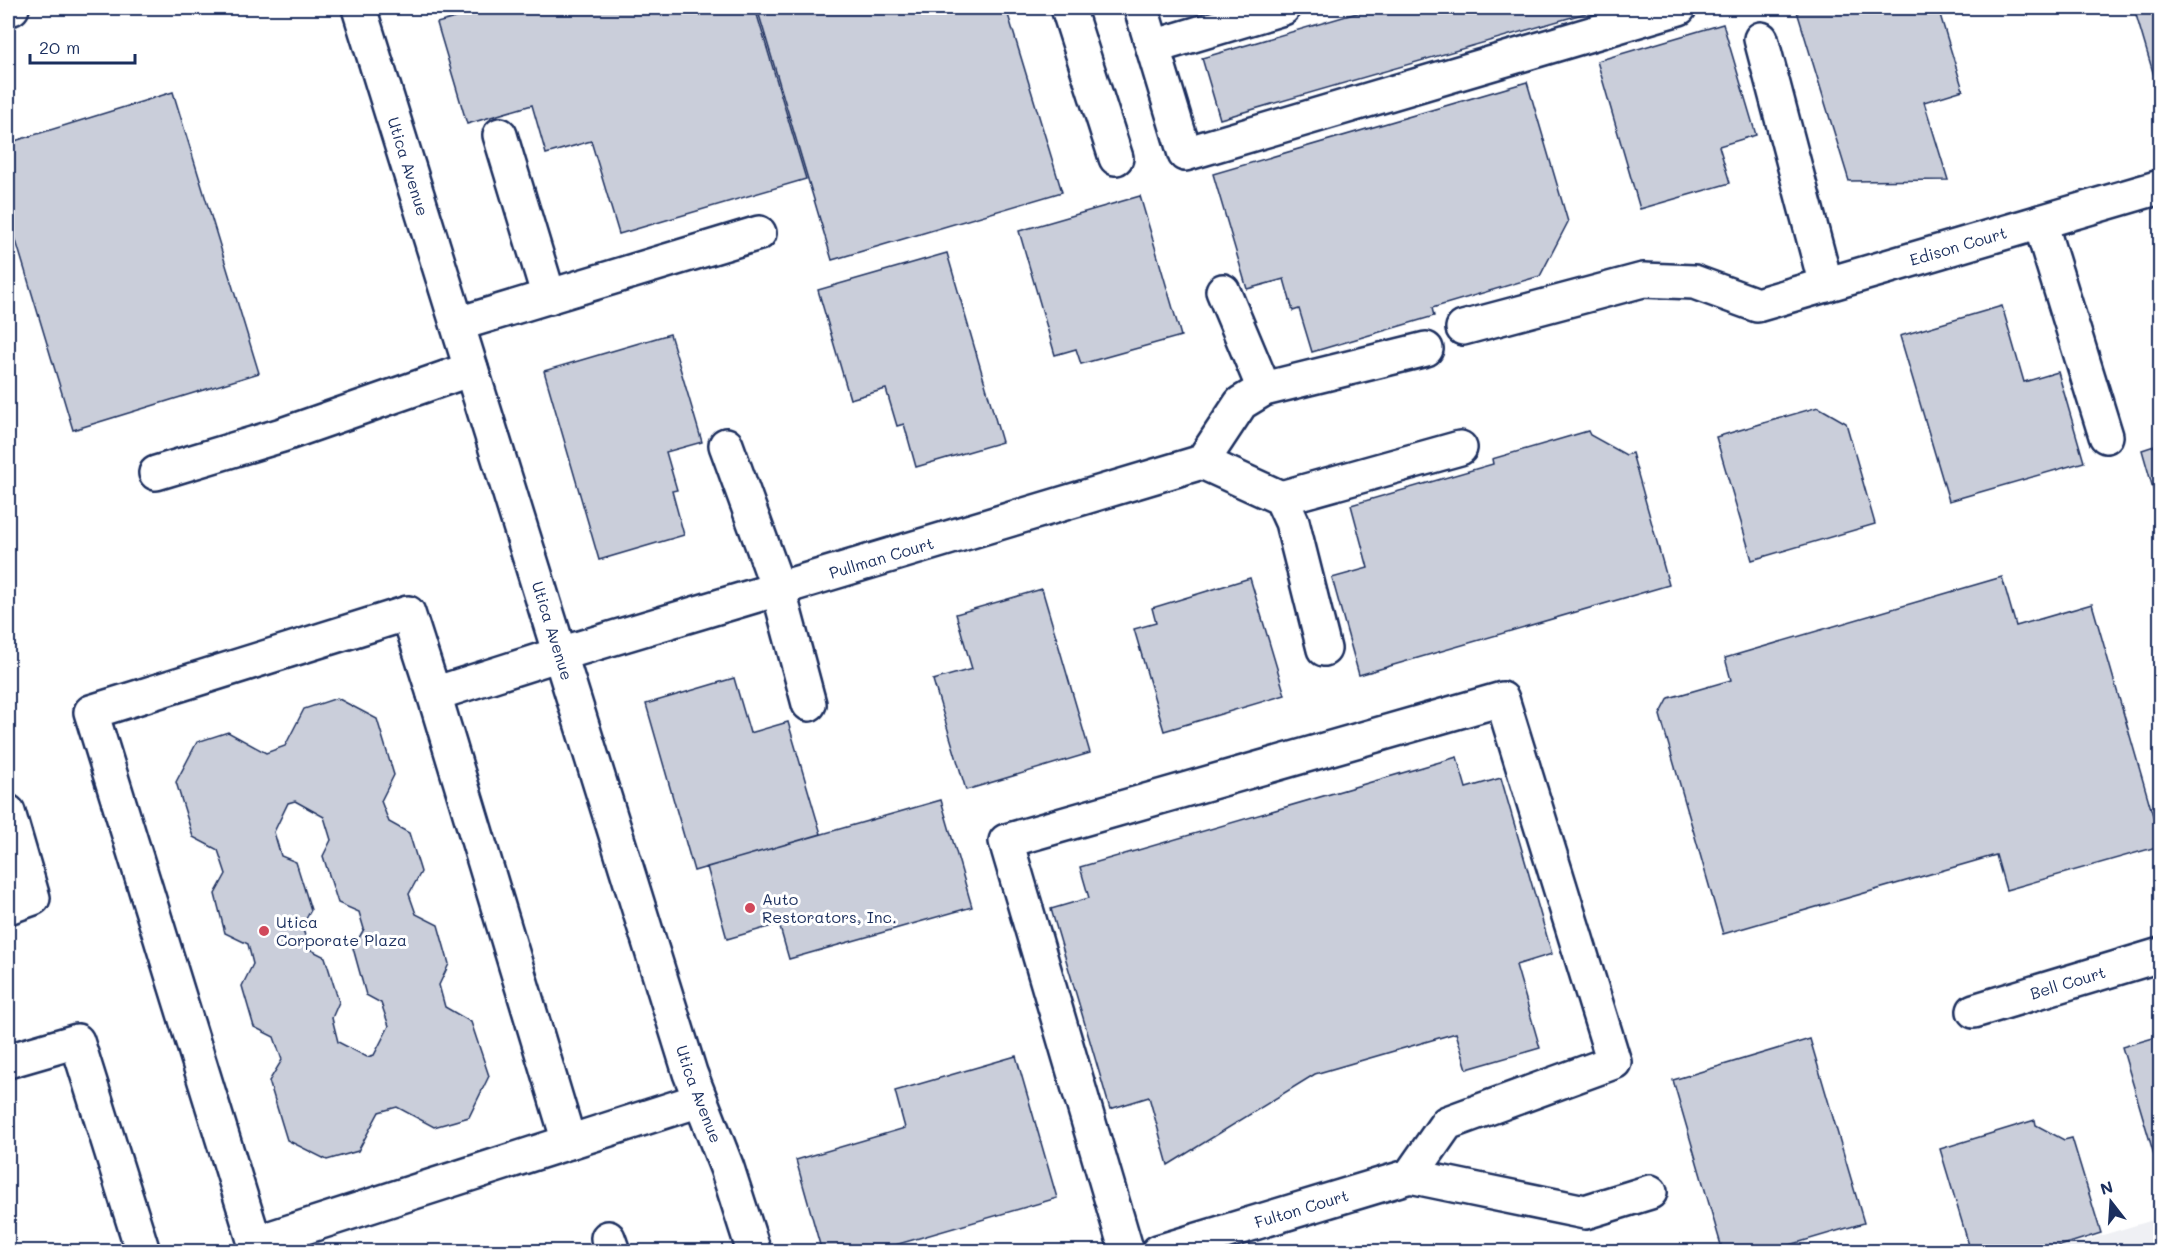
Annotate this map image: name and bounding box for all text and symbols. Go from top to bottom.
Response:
scale bar [30,27,135,65]
text: 20 m [39,35,80,59]
street label: Utica Avenue [383,114,434,218]
street label: Edison Court [1907,221,2009,270]
street label: Pullman Court [826,532,936,583]
street label: Utica Avenue [528,578,578,683]
place label: Auto Restorators, Inc. [762,888,897,927]
marker: Auto Restorators, Inc. [743,901,757,915]
place label: Utica Corporate Plaza [276,911,407,950]
marker: Utica Corporate Plaza [257,924,271,938]
street label: Bell Court [2027,961,2108,1004]
street label: Utica Avenue [672,1042,727,1146]
north arrow [2081,1172,2141,1232]
text: N [2098,1175,2115,1199]
street label: Fulton Court [1252,1184,1351,1232]

